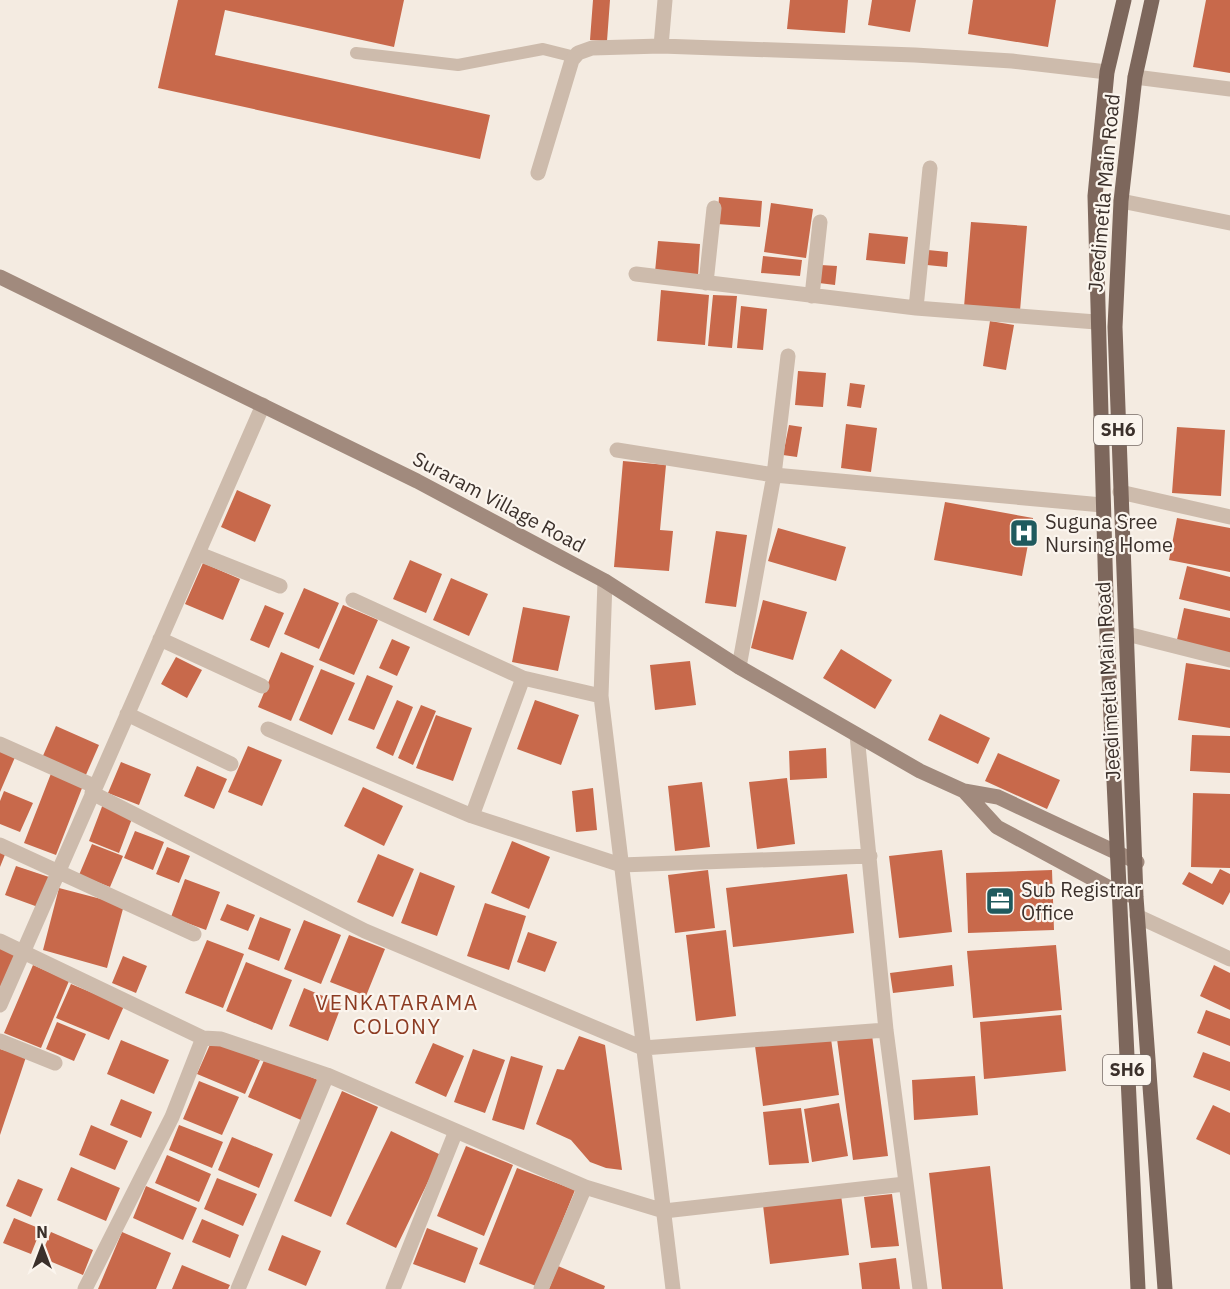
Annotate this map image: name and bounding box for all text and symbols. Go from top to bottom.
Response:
street label: Jeedimetla Main Road [1081,93,1126,293]
road number: SH6 [1094,415,1142,445]
street label: Suraram Village Road [408,445,590,559]
place label: Suguna Sree Nursing Home [1045,508,1173,558]
hospital icon: Suguna Sree Nursing Home [1008,517,1040,549]
street label: Jeedimetla Main Road [1089,581,1126,781]
place label: Sub Registrar Office [1021,876,1141,926]
office icon: Sub Registrar Office [984,885,1016,917]
district label: VENKATARAMA COLONY [315,988,479,1040]
road number: SH6 [1103,1055,1151,1085]
north arrow [12,1217,72,1277]
text: N [36,1222,48,1242]

